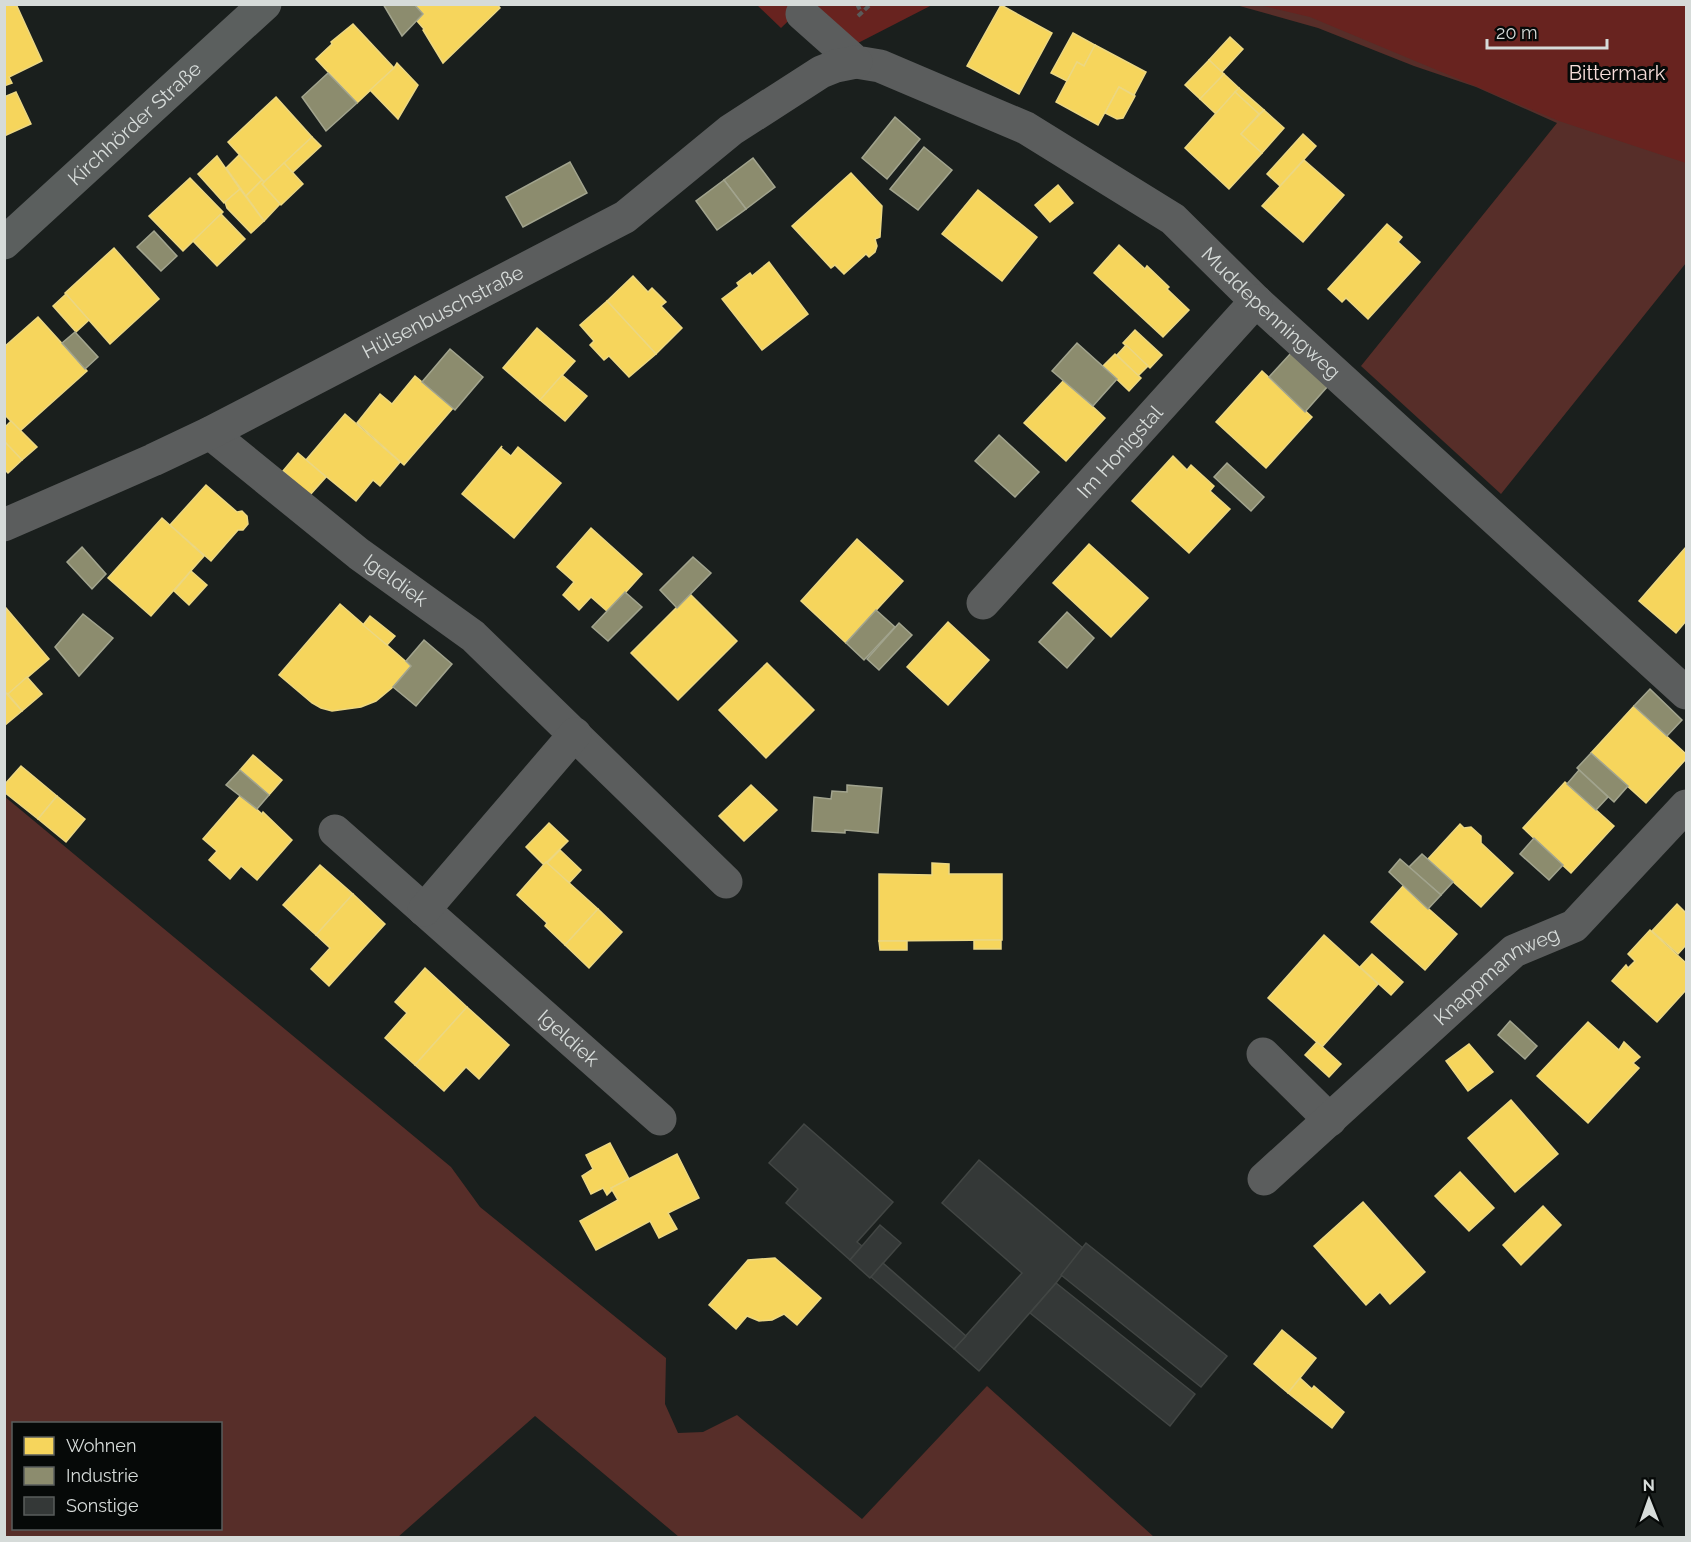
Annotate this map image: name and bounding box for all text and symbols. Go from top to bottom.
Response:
scale bar [1487,12,1607,50]
text: 20 m [1496,22,1538,43]
street label: Kirchhörder Straße [63,56,206,190]
park label: Bittermark [1569,61,1666,85]
street label: Muddepenningweg [1197,242,1346,384]
street label: Hülsenbuschstraße [358,260,528,364]
street label: Im Honigstal [1072,400,1168,503]
street label: Igeldiek [359,549,433,612]
street label: Knappmannweg [1429,921,1563,1030]
street label: Igeldiek [533,1005,604,1072]
legend [12,1422,222,1530]
text: Wohnen [66,1435,136,1456]
text: Industrie [66,1465,139,1486]
north arrow [1619,1470,1679,1530]
text: N [1642,1476,1655,1495]
text: Sonstige [66,1495,139,1516]

